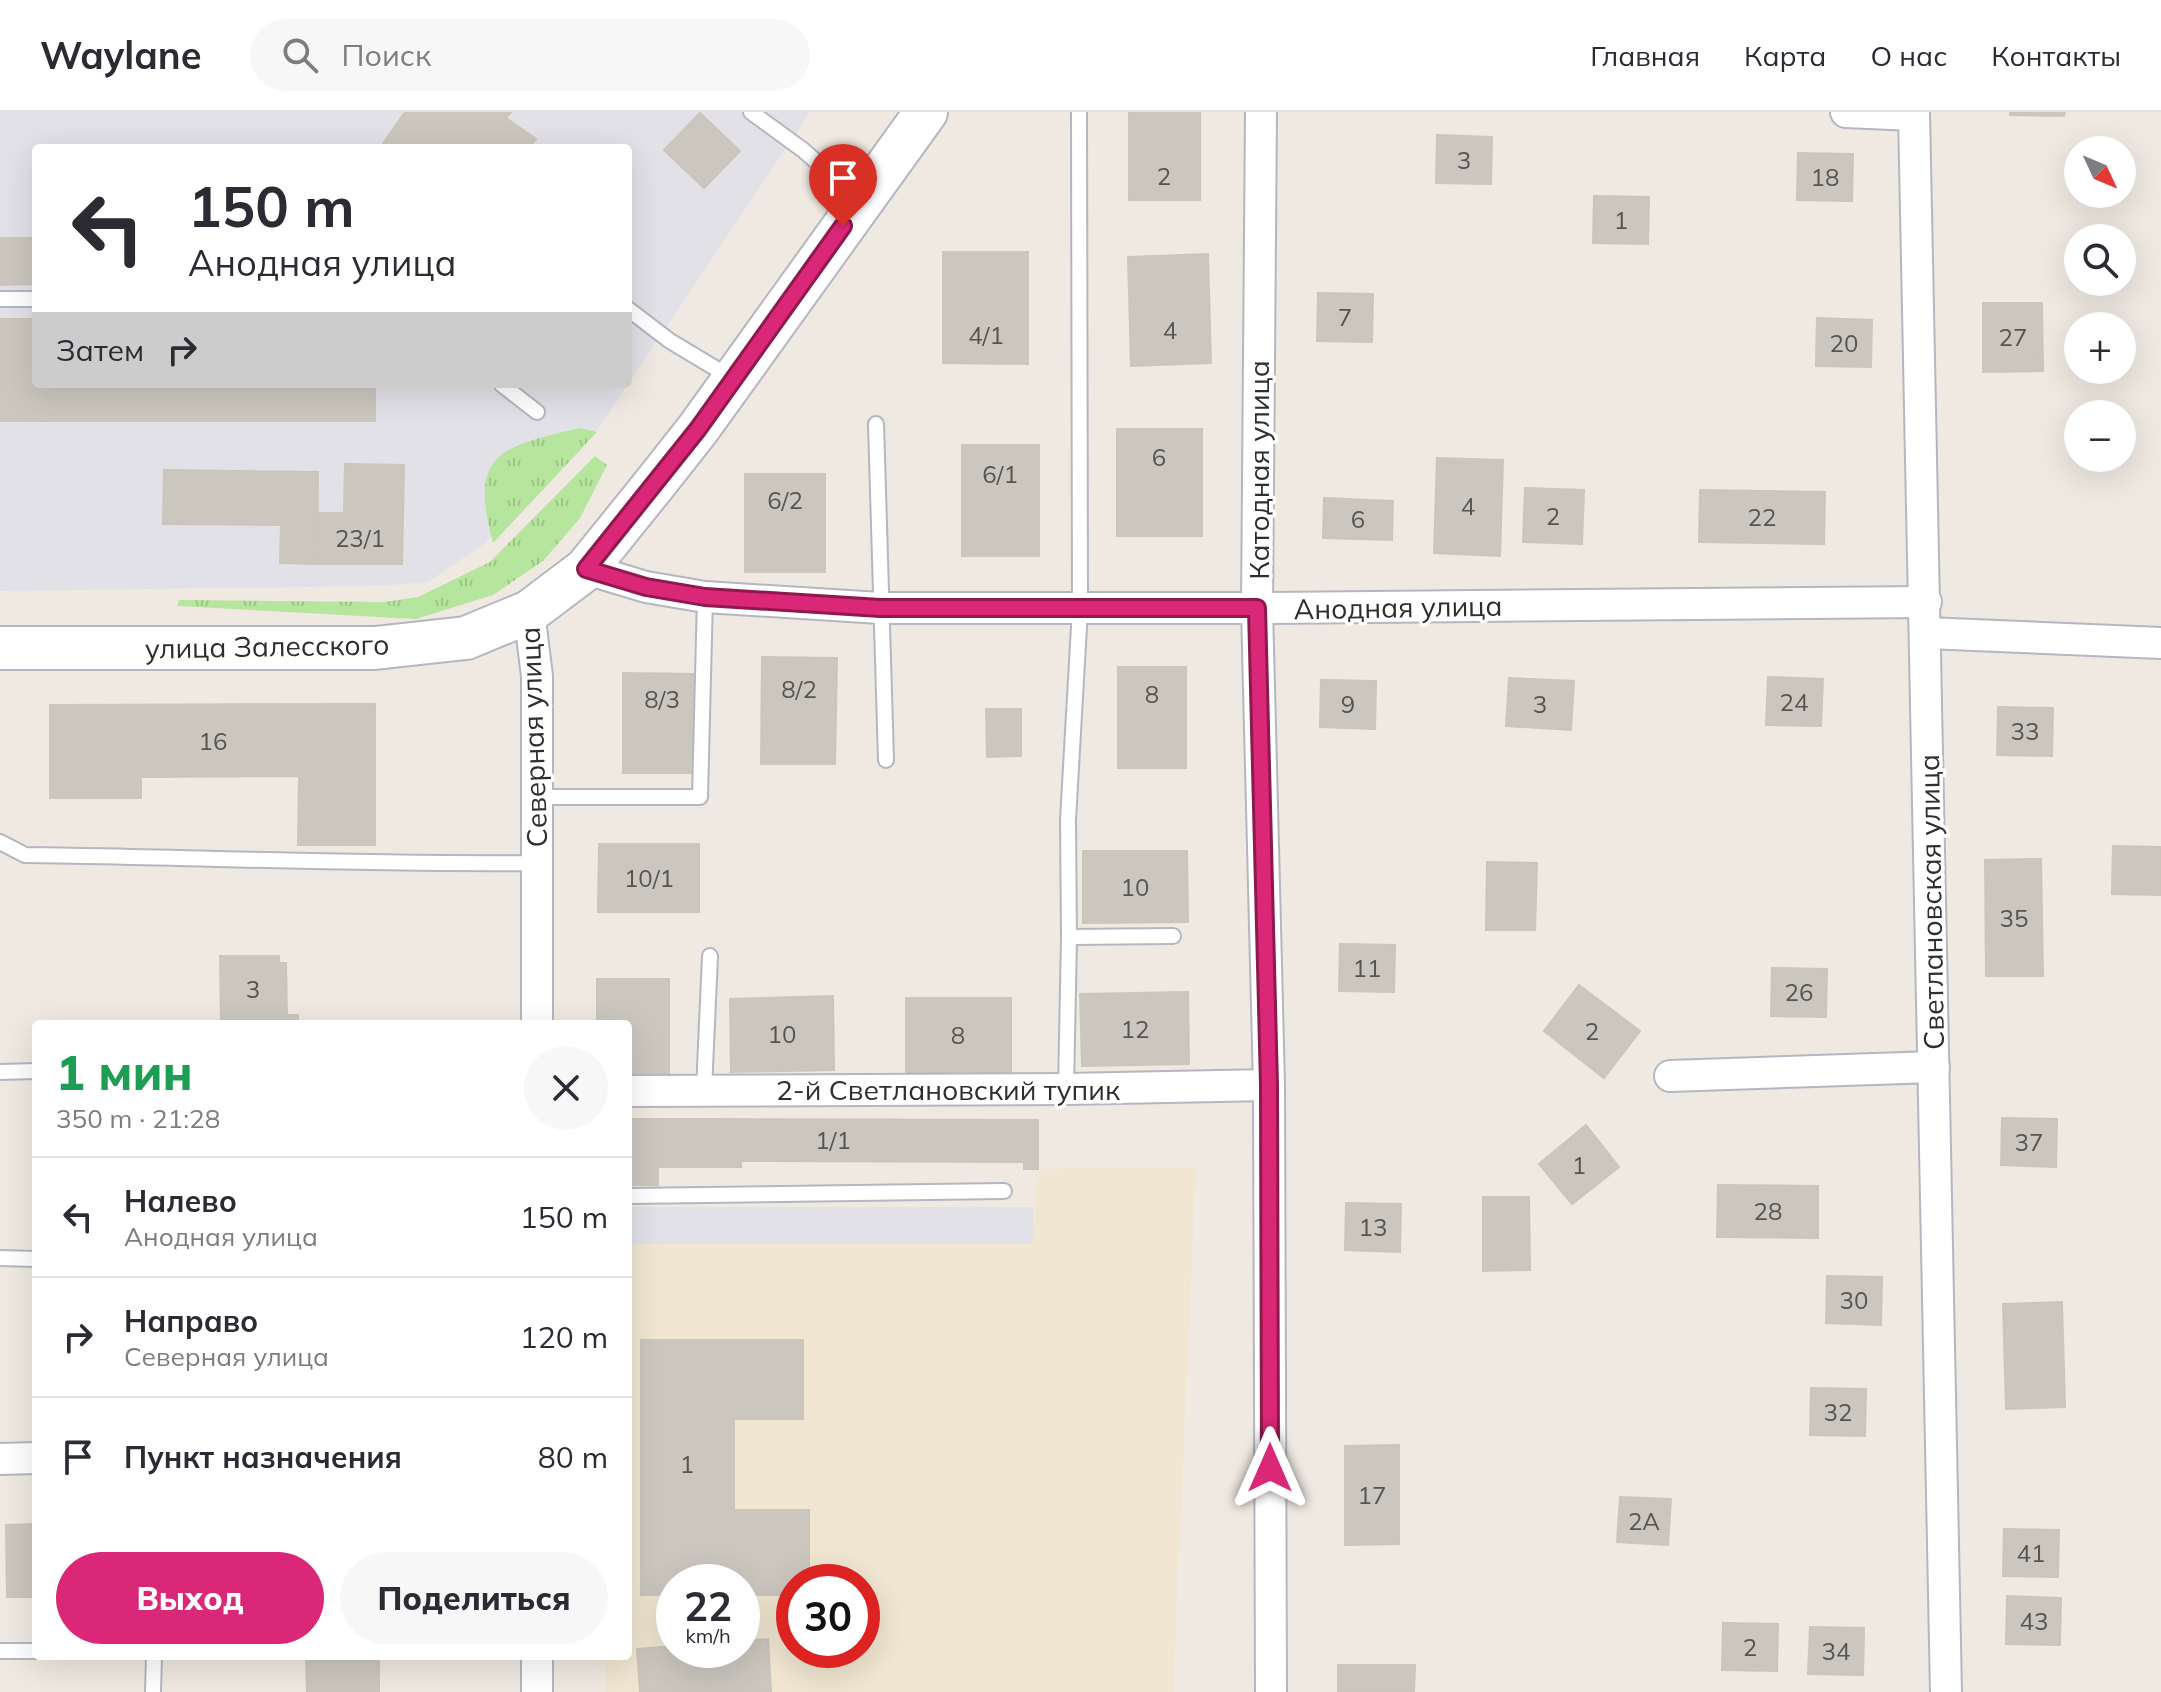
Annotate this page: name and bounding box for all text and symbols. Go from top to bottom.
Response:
search box [250,19,810,91]
text: Waylane [40,31,202,79]
icon: search [278,33,322,77]
text: Поиск [342,36,431,74]
text: Главная [1590,38,1700,73]
text: Карта [1744,38,1826,73]
text: О нас [1870,38,1947,73]
text: Контакты [1991,38,2121,73]
north arrow [2064,136,2136,208]
map controls [2064,136,2136,472]
pin [809,144,877,226]
house number: 3 [1457,145,1471,175]
icon: arrive [821,156,865,200]
house number: 2 [1157,161,1171,191]
house number: 18 [1811,162,1839,192]
text: 150 m [188,171,355,241]
icon: left [56,176,160,280]
house number: 1 [1614,205,1628,235]
button: search [2064,224,2136,296]
text: Анодная улица [188,240,456,285]
house number: 7 [1338,302,1352,332]
button: + [2064,312,2136,384]
house number: 4 [1163,315,1177,345]
house number: 4/1 [968,320,1004,350]
house number: 27 [1999,322,2027,352]
icon: right [160,328,204,372]
house number: 20 [1830,328,1858,358]
text: Затем [56,331,144,369]
street label: Катодная улица [1241,360,1276,580]
button: − [2064,400,2136,472]
house number: 6 [1152,442,1166,472]
house number: 6/1 [982,459,1018,489]
house number: 6/2 [767,485,803,515]
house number: 4 [1461,491,1475,521]
house number: 2 [1546,501,1560,531]
house number: 22 [1748,502,1776,532]
house number: 6 [1351,504,1365,534]
house number: 23/1 [335,523,385,553]
street label: Анодная улица [1293,588,1503,626]
street label: улица Залесского [144,626,390,666]
street label: Северная улица [512,626,554,848]
house number: 8/2 [781,674,817,704]
house number: 8 [1145,679,1159,709]
house number: 8/3 [644,684,680,714]
house number: 24 [1780,687,1808,717]
house number: 9 [1341,689,1355,719]
house number: 3 [1533,689,1547,719]
house number: 33 [2011,716,2039,746]
house number: 16 [199,726,227,756]
street label: Светлановская улица [1911,754,1951,1050]
house number: 10/1 [624,863,674,893]
house number: 10 [1121,872,1149,902]
house number: 35 [2000,903,2028,933]
house number: 11 [1353,953,1381,983]
house number: 3 [246,974,260,1004]
house number: 26 [1785,977,1813,1007]
house number: 12 [1121,1014,1149,1044]
house number: 2 [1585,1016,1599,1046]
house number: 10 [768,1019,796,1049]
house number: 8 [951,1020,965,1050]
text: 1 мин [56,1042,193,1102]
button: close [524,1046,608,1130]
street label: 2-й Светлановский тупик [776,1072,1121,1107]
text: 350 m · 21:28 [56,1102,220,1135]
house number: 1/1 [815,1125,851,1155]
house number: 37 [2015,1127,2043,1157]
house number: 1 [1572,1150,1586,1180]
text: Налево [124,1182,237,1220]
icon: left [56,1195,100,1239]
house number: 28 [1754,1196,1782,1226]
text: 150 m [520,1198,608,1236]
house number: 13 [1359,1212,1387,1242]
text: Анодная улица [124,1220,318,1253]
house number: 30 [1840,1285,1868,1315]
text: Направо [124,1302,258,1340]
icon: right [56,1315,100,1359]
text: 120 m [520,1318,608,1356]
text: Северная улица [124,1340,329,1373]
house number: 32 [1824,1397,1852,1427]
position arrow [1228,1426,1312,1510]
icon: arrive [56,1435,100,1479]
text: Пункт назначения [124,1438,402,1476]
text: 80 m [538,1438,608,1476]
house number: 1 [680,1449,694,1479]
house number: 17 [1358,1480,1386,1510]
house number: 2А [1628,1506,1660,1536]
house number: 41 [2017,1538,2045,1568]
button: Выход [56,1552,324,1644]
button: Поделиться [340,1552,608,1644]
speed limit sign: 30 [776,1564,880,1668]
text: 22 [684,1581,732,1631]
house number: 43 [2020,1606,2048,1636]
text: km/h [685,1623,731,1648]
house number: 2 [1743,1632,1757,1662]
house number: 34 [1822,1636,1850,1666]

